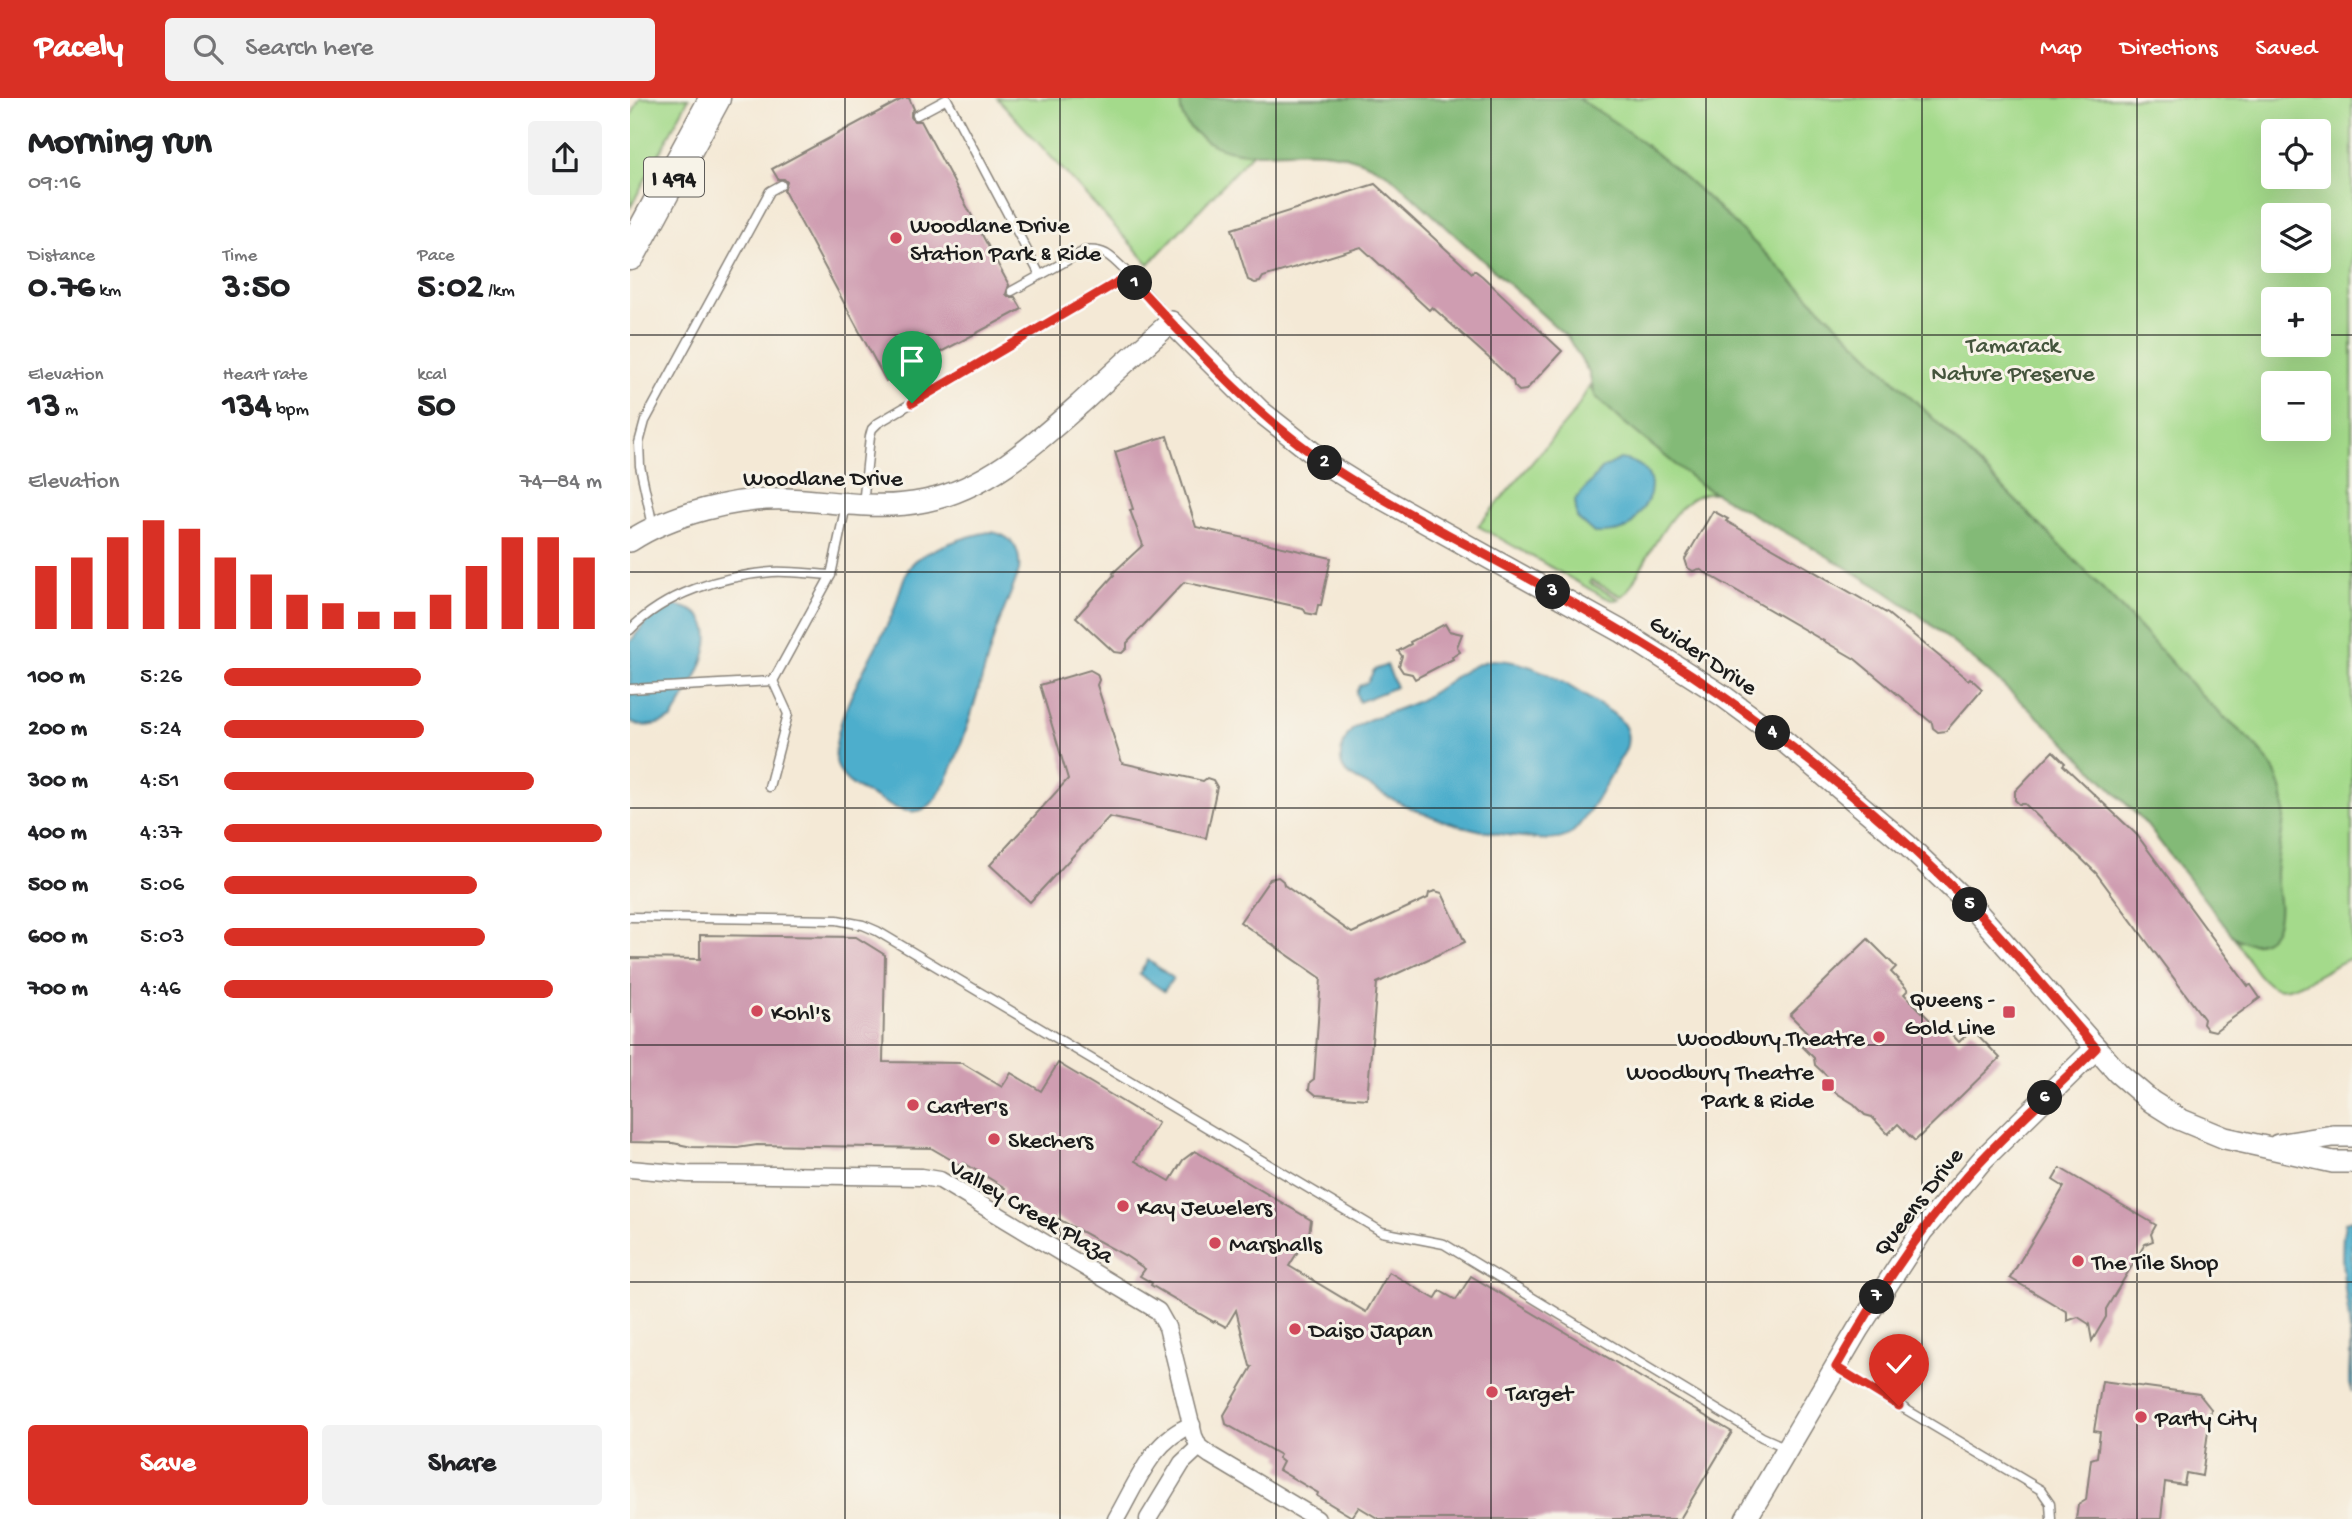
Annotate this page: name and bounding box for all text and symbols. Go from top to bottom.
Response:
search box [165,18,655,81]
text: Pacely [35,30,123,68]
icon: search [189,30,227,68]
text: Search here [245,34,373,65]
text: Map [2040,35,2082,64]
text: Directions [2120,35,2218,64]
text: Saved [2256,35,2317,64]
map controls [2261,119,2331,441]
button: locate [2261,119,2331,189]
button: share [528,121,602,195]
text: Morning run [28,122,212,166]
road number: I 494 [644,158,704,197]
text: 09:16 [28,170,81,197]
button: layers [2261,203,2331,273]
place label: Woodlane Drive Station Park & Ride [910,213,1102,270]
marker: Woodlane Drive Station Park & Ride [888,230,904,246]
text: Distance [28,245,95,268]
text: Time [223,245,257,268]
text: Pace [417,245,455,268]
pin: 1 [1118,266,1152,300]
text: 0.76 [28,268,95,309]
text: 3:50 [223,268,290,309]
text: 5:02 [417,268,484,309]
text: 1 [1131,271,1138,294]
text: km [95,280,121,303]
text: /km [484,280,515,303]
button: + [2261,287,2331,357]
pin [882,331,942,403]
park label: Tamarack Nature Preserve [1931,333,2095,390]
icon: arrive [893,342,931,380]
text: Elevation [28,364,104,387]
text: Heart rate [223,364,308,387]
text: kcal [417,364,447,387]
button: − [2261,371,2331,441]
text: 13 [28,387,60,428]
text: 134 [223,387,272,428]
text: 50 [417,387,456,428]
text: m [60,399,78,422]
text: bpm [272,399,309,422]
pin: 2 [1308,446,1342,480]
text: 2 [1320,451,1329,474]
street label: Woodlane Drive [743,466,903,495]
text: Elevation [28,469,119,496]
text: 74–84 m [520,469,602,496]
pin: 3 [1536,574,1570,610]
text: 3 [1548,580,1557,603]
street label: Guider Drive [1642,610,1762,704]
text: 100 m [28,664,85,691]
text: 5:26 [140,664,182,691]
text: 200 m [28,716,87,743]
text: 5:24 [140,716,181,743]
pin: 4 [1756,716,1790,750]
text: 4 [1768,721,1777,744]
text: 300 m [28,768,88,795]
text: 4:51 [140,768,180,795]
text: 400 m [28,820,87,847]
text: 4:37 [140,820,182,847]
text: 500 m [28,872,88,899]
text: 5:06 [140,872,184,899]
pin: 5 [1952,888,1988,922]
text: 5 [1965,893,1975,916]
text: 600 m [28,924,88,951]
text: 5:03 [140,924,184,951]
text: 700 m [28,976,88,1003]
text: 4:46 [140,976,181,1003]
place label: Queens - Gold Line [1905,987,1996,1044]
place label: Kohl's [771,1000,831,1029]
marker: Kohl's [749,1003,765,1019]
marker: Queens - Gold Line [2001,1004,2017,1020]
place label: Woodbury Theatre [1677,1026,1866,1055]
marker: Woodbury Theatre [1871,1029,1887,1045]
place label: Woodbury Theatre Park & Ride [1626,1060,1815,1117]
marker: Woodbury Theatre Park & Ride [1820,1077,1836,1093]
pin: 6 [2028,1080,2062,1116]
text: 6 [2040,1086,2049,1109]
place label: Carter's [927,1094,1009,1123]
marker: Carter's [905,1097,921,1113]
place label: Skechers [1008,1128,1094,1157]
marker: Skechers [986,1131,1002,1147]
street label: Queens Drive [1868,1142,1972,1263]
street label: Valley Creek Plaza [942,1154,1118,1272]
place label: Kay Jewelers [1137,1195,1273,1224]
marker: Kay Jewelers [1115,1198,1131,1214]
place label: Marshalls [1229,1232,1323,1261]
marker: Marshalls [1207,1235,1223,1251]
place label: The Tile Shop [2090,1250,2218,1279]
marker: The Tile Shop [2070,1253,2086,1269]
pin: 7 [1860,1280,1894,1314]
text: 7 [1872,1285,1881,1308]
place label: Daiso Japan [1307,1318,1433,1347]
marker: Daiso Japan [1287,1321,1303,1337]
pin [1869,1334,1929,1406]
icon: check [1880,1345,1918,1383]
place label: Target [1504,1381,1575,1410]
marker: Target [1484,1384,1500,1400]
place label: Party City [2154,1406,2257,1435]
marker: Party City [2133,1409,2149,1425]
button: Save [28,1425,308,1505]
button: Share [322,1425,602,1505]

